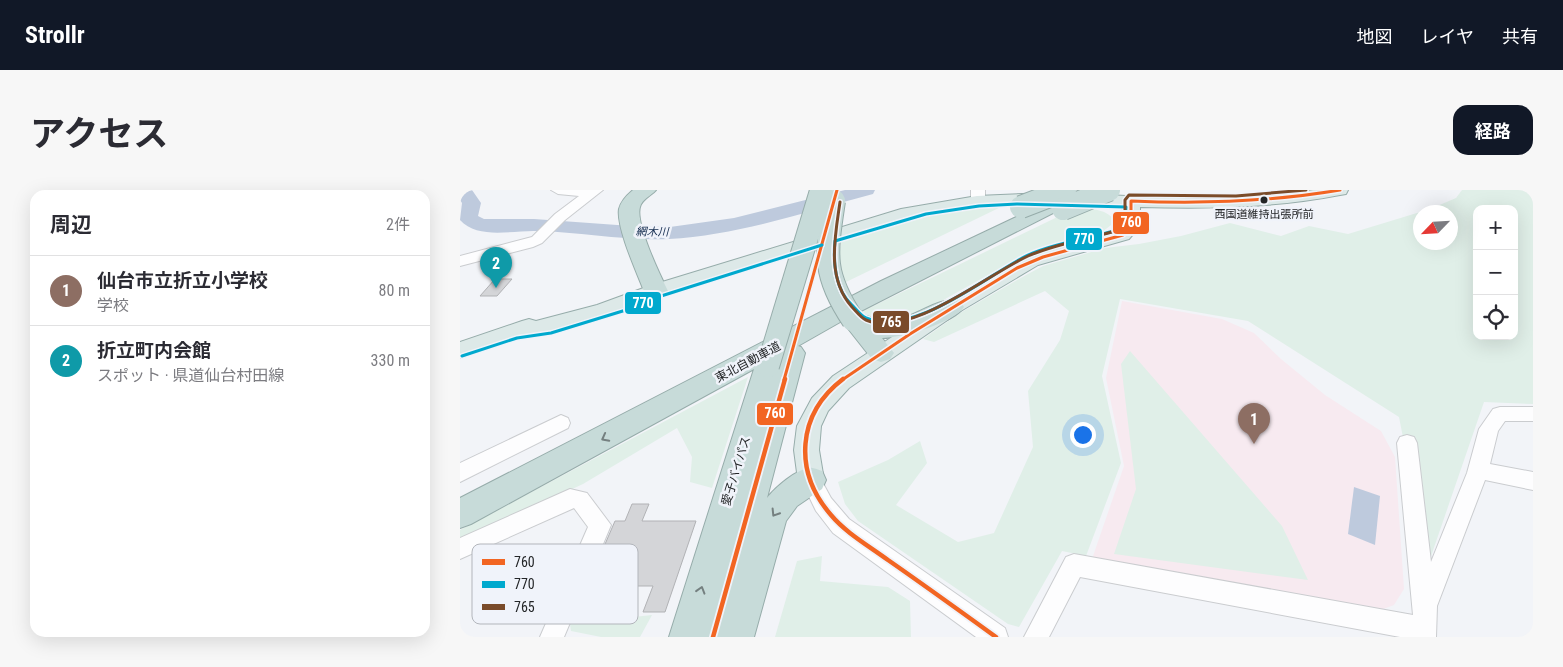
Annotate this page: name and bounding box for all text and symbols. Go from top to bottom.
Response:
text: Strollr [25,21,85,49]
text: 地図 [1357,26,1393,47]
text: レイヤ [1421,26,1474,47]
text: 共有 [1502,26,1538,47]
button: 経路 [1453,105,1533,155]
text: アクセス [30,114,168,155]
marker: 西国道維持出張所前 [1259,195,1269,205]
north arrow [1413,205,1458,250]
map controls [1473,205,1518,340]
button: + [1473,205,1518,250]
place label: 西国道維持出張所前 [1215,208,1314,221]
line badge: 760 [1112,211,1150,235]
text: 周辺 [50,213,92,237]
text: 760 [1120,214,1142,230]
text: 2件 [386,215,410,234]
water label: 網木川 [635,225,670,239]
line badge: 770 [1065,227,1103,251]
text: 770 [1073,231,1095,247]
pin: 2 [480,247,512,288]
button: − [1473,250,1518,295]
text: 仙台市立折立小学校 [97,269,268,292]
text: 1 [62,281,70,300]
text: 80 m [378,281,410,300]
line badge: 770 [624,291,662,315]
text: 770 [632,295,654,311]
button: locate [1473,295,1518,340]
text: 学校 [97,296,129,315]
line badge: 765 [872,310,910,334]
text: 765 [880,314,902,330]
text: 折立町内会館 [97,339,211,362]
street label: 東北自動車道 [713,339,783,385]
text: 2 [62,351,70,370]
text: 330 m [371,351,410,370]
text: スポット · 県道仙台村田線 [97,366,284,385]
line badge: 760 [756,402,794,426]
pin: 1 [1238,403,1270,444]
text: 760 [764,405,786,421]
your location [1070,422,1096,448]
one-way arrow [602,432,611,442]
street label: 愛子バイパス [719,435,753,507]
one-way arrow [772,507,782,516]
legend [472,544,638,624]
text: 760 [514,554,535,570]
text: 770 [514,576,535,592]
one-way arrow [695,587,705,595]
text: 765 [514,599,535,615]

